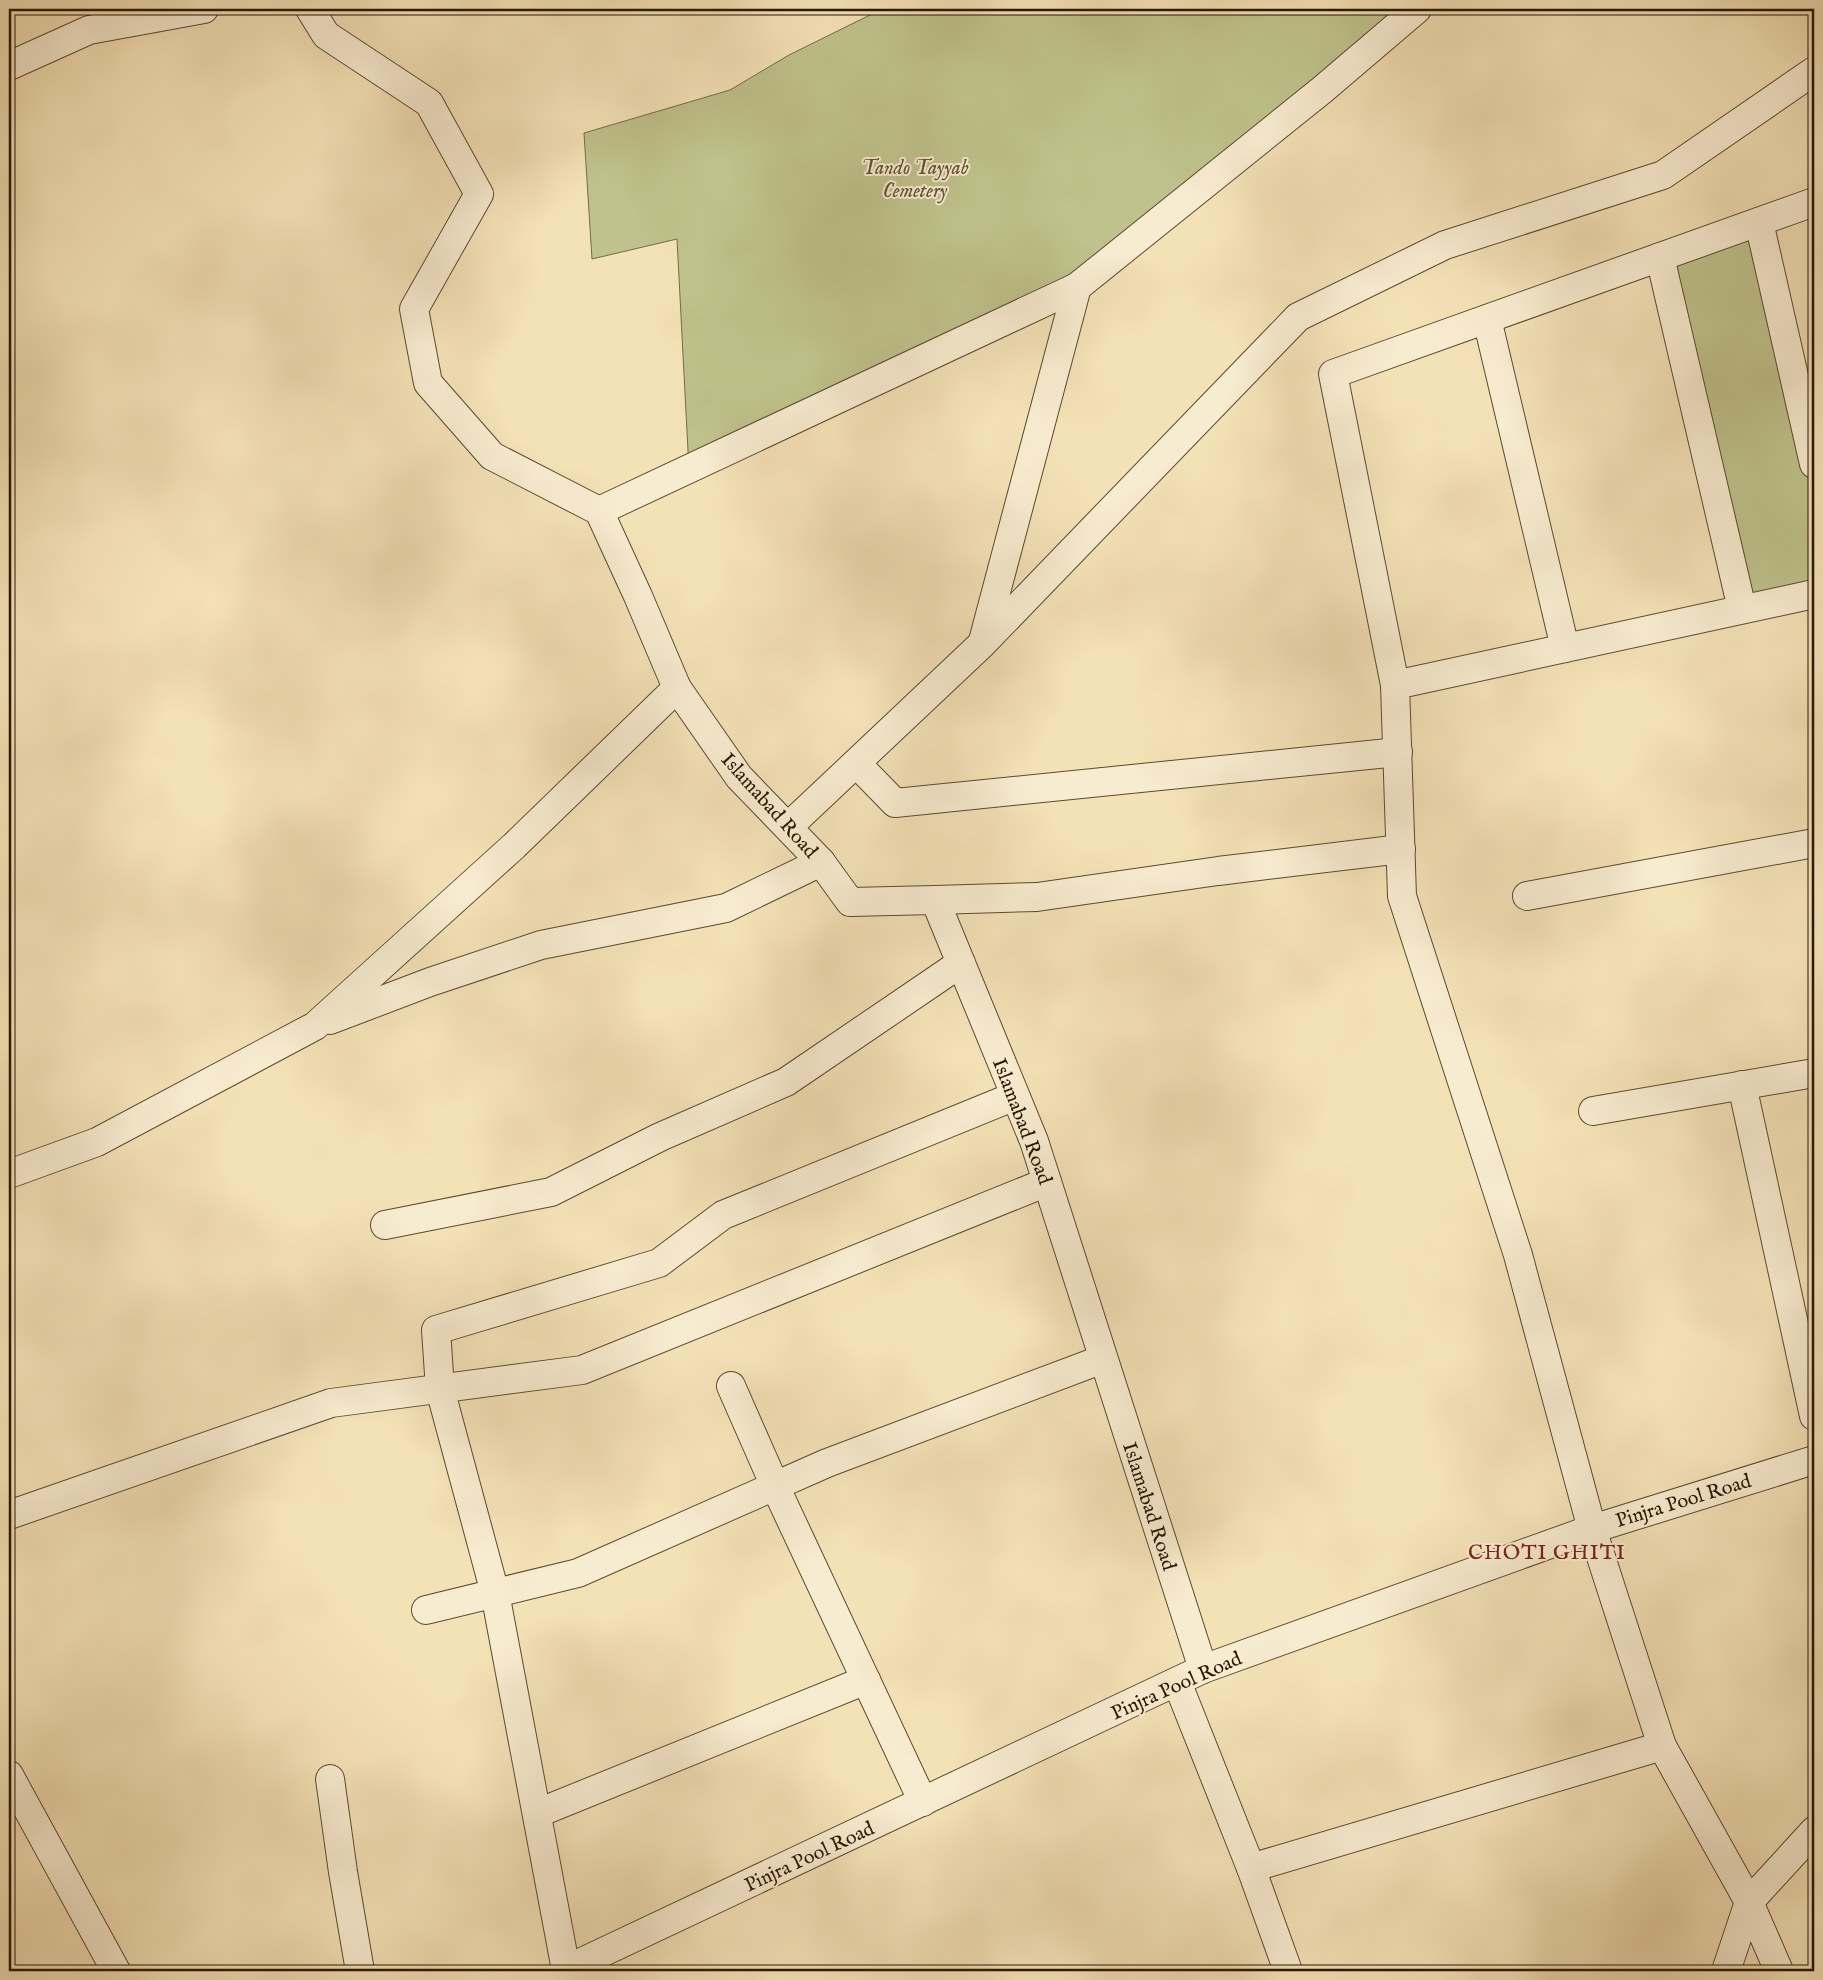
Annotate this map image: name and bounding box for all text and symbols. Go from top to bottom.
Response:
park label: Tando Tayyab Cemetery [862,156,969,204]
street label: Islamabad Road [715,748,823,864]
street label: Islamabad Road [986,1055,1057,1189]
street label: Islamabad Road [1116,1439,1181,1574]
street label: Pinjra Pool Road [1613,1469,1754,1534]
district label: CHOTI GHITI [1468,1540,1626,1567]
street label: Pinjra Pool Road [1107,1646,1246,1726]
street label: Pinjra Pool Road [741,1816,879,1898]

